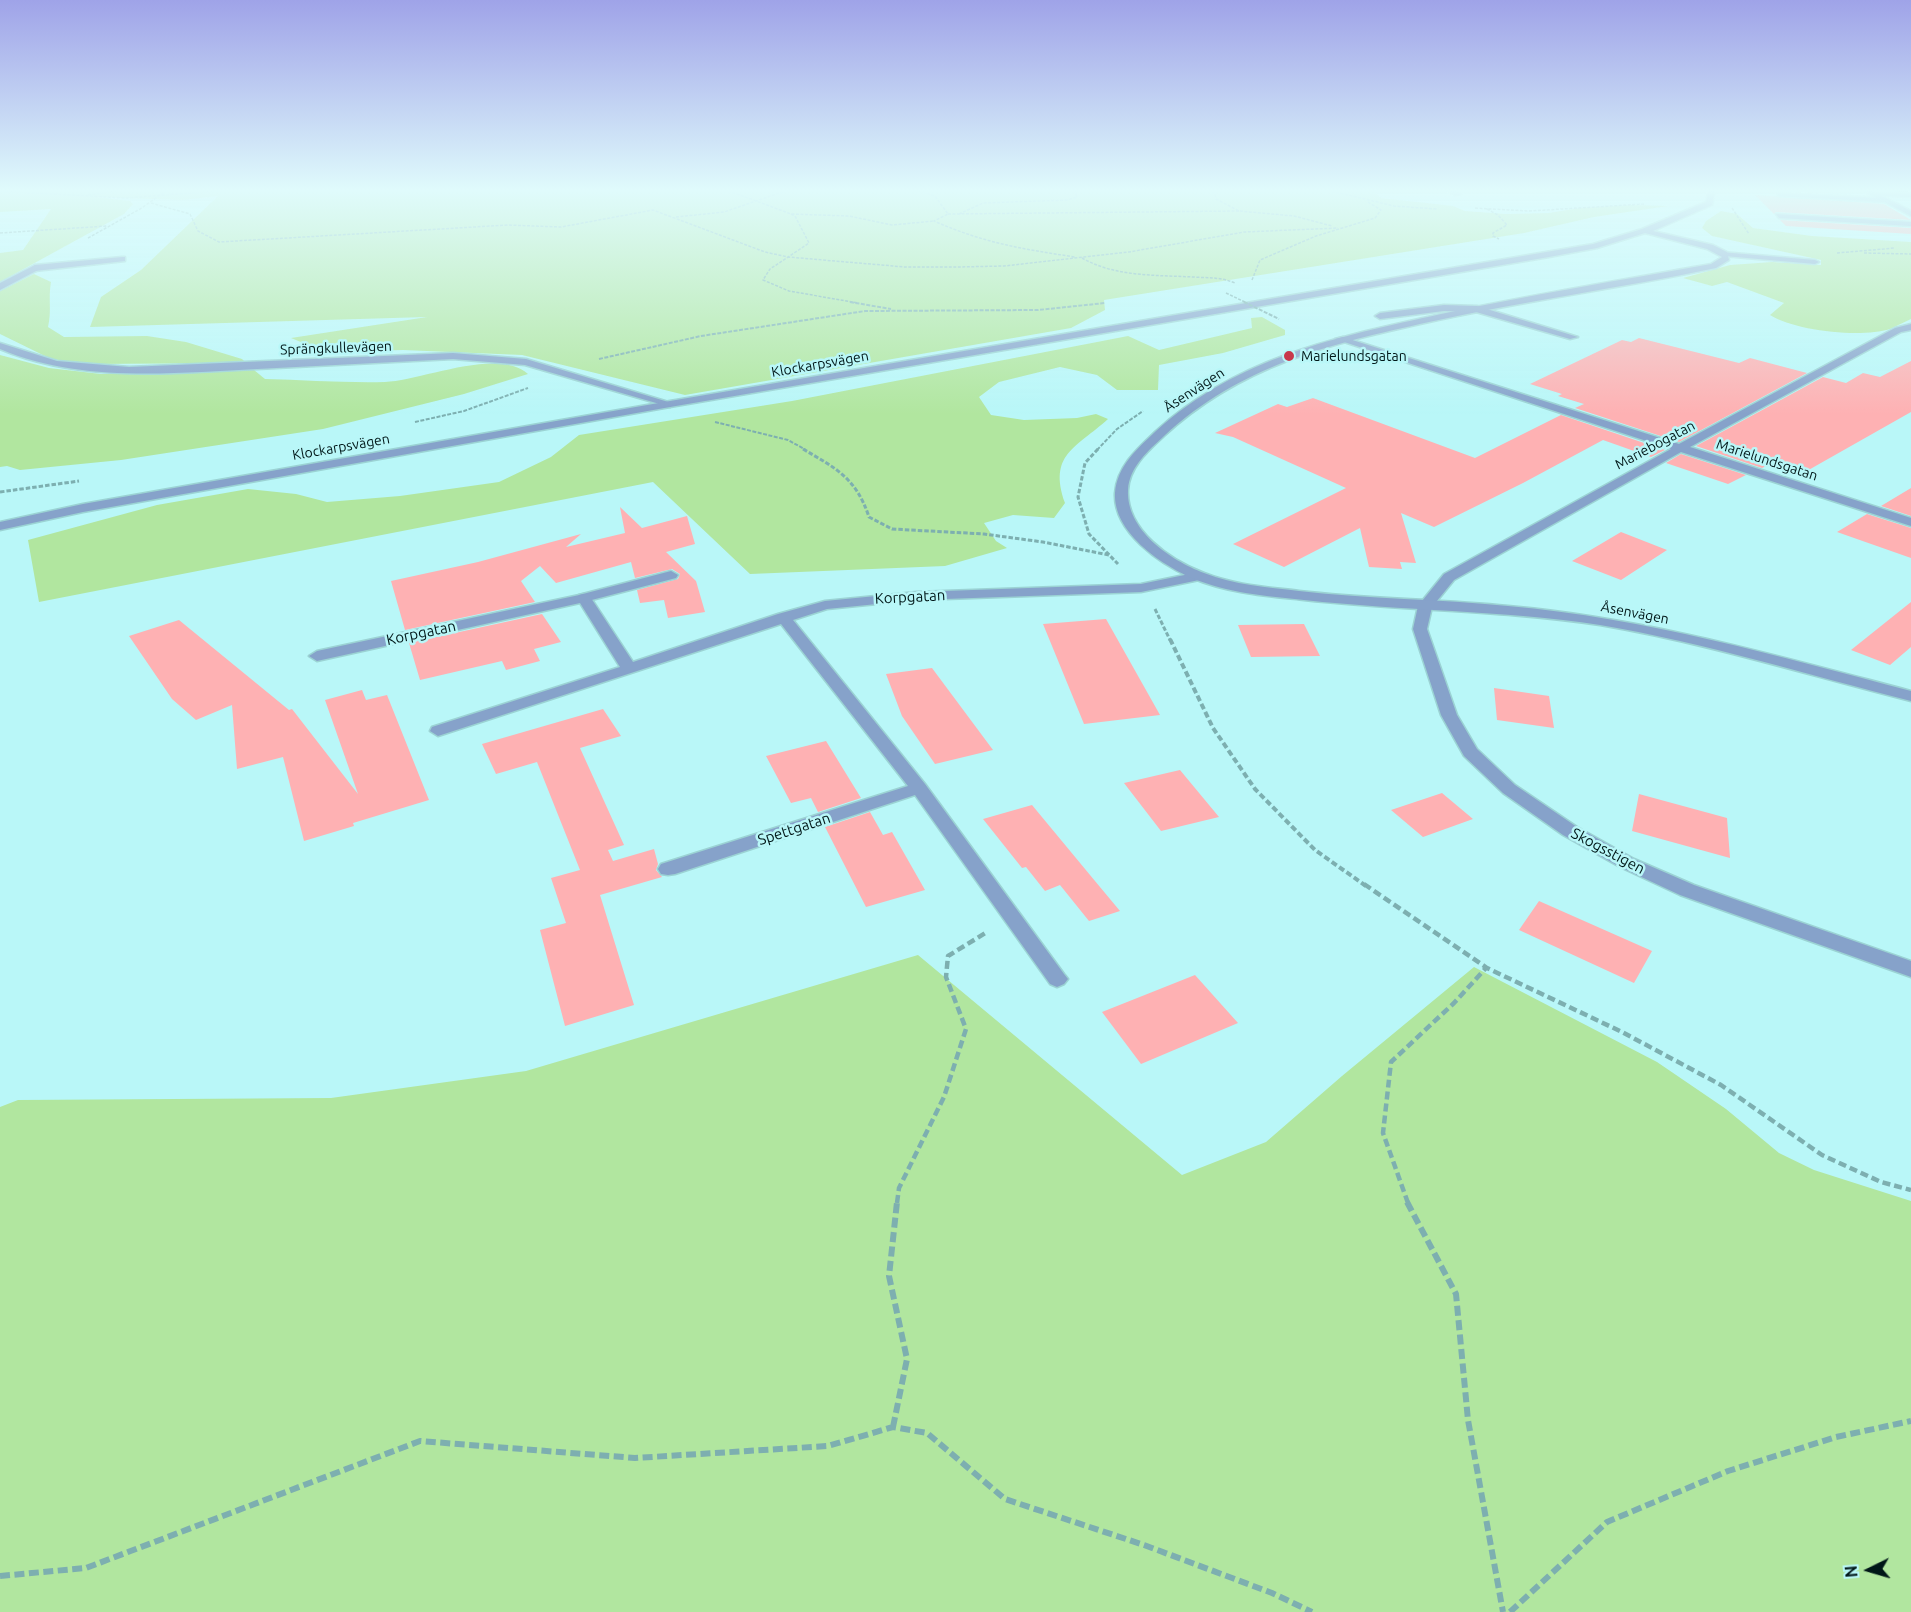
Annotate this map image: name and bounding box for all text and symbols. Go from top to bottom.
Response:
street label: Sprängkullevägen [280,338,392,358]
street label: Klockarpsvägen [770,347,870,381]
place label: Marielundsgatan [1301,348,1407,364]
marker: Marielundsgatan [1282,349,1296,363]
street label: Åsenvägen [1161,364,1227,416]
street label: Mariebogatan [1612,417,1698,473]
street label: Klockarpsvägen [291,430,391,464]
street label: Marielundsgatan [1714,436,1820,484]
street label: Korpgatan [874,586,946,608]
street label: Åsenvägen [1600,598,1670,628]
street label: Korpgatan [385,617,457,649]
street label: Spettgatan [755,809,833,849]
street label: Skogsstigen [1568,824,1648,878]
north arrow [1839,1540,1899,1600]
text: N [1842,1565,1861,1578]

